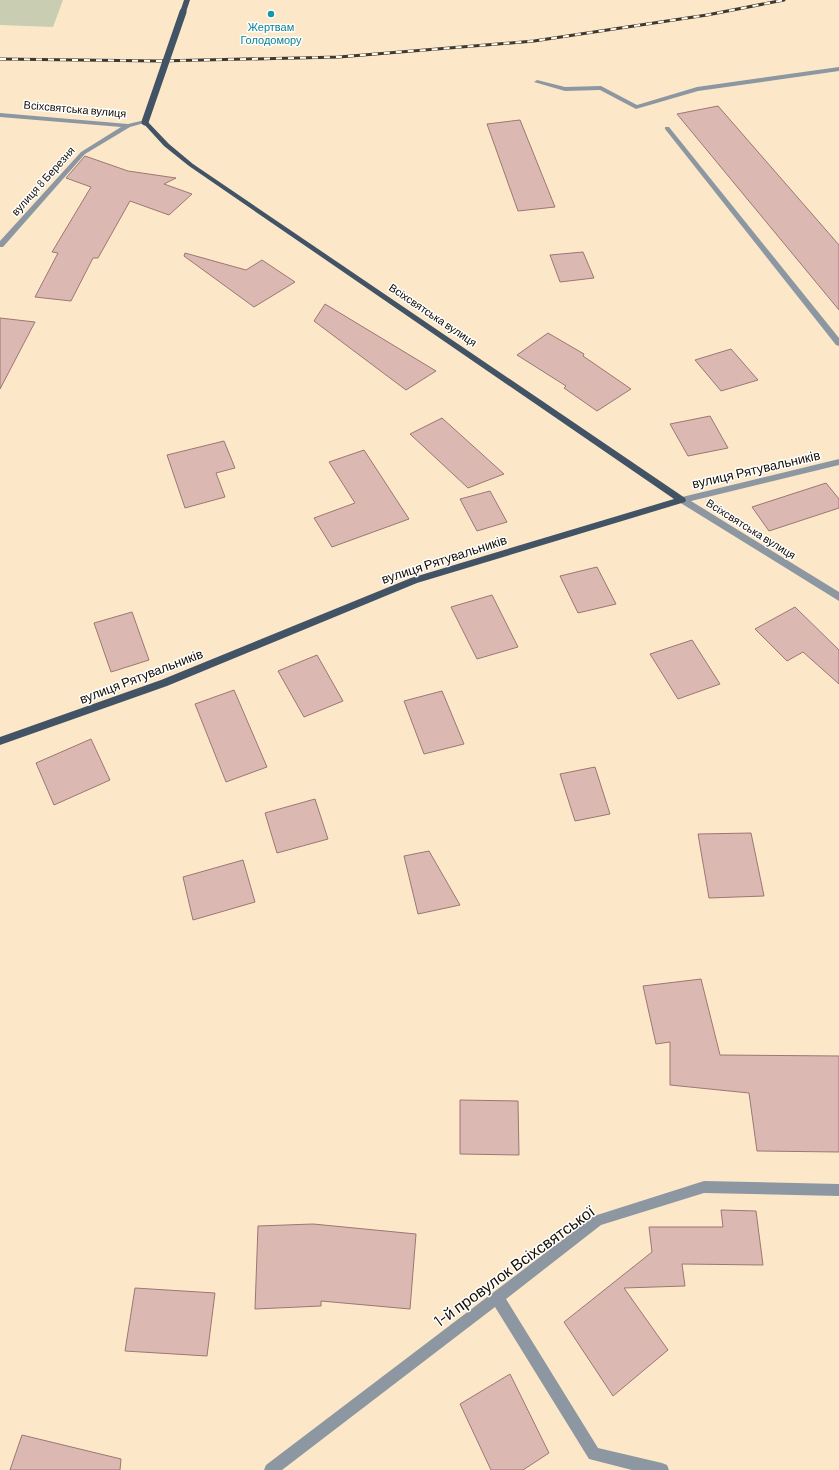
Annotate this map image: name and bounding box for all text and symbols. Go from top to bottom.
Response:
marker: Жертвам Голодомору [266,9,276,19]
place label: Жертвам Голодомору [240,20,302,46]
street label: Всіхсвятська вулиця [23,98,127,119]
street label: вулиця 8 Березня [8,144,77,218]
street label: Всіхсвятська вулиця [387,280,480,349]
street label: вулиця Рятувальників [690,446,822,492]
street label: Всіхсвятська вулиця [704,496,798,561]
street label: вулиця Рятувальників [379,531,509,587]
street label: вулиця Рятувальників [77,645,205,707]
street label: 1-й провулок Всіхсвятської [430,1201,598,1330]

